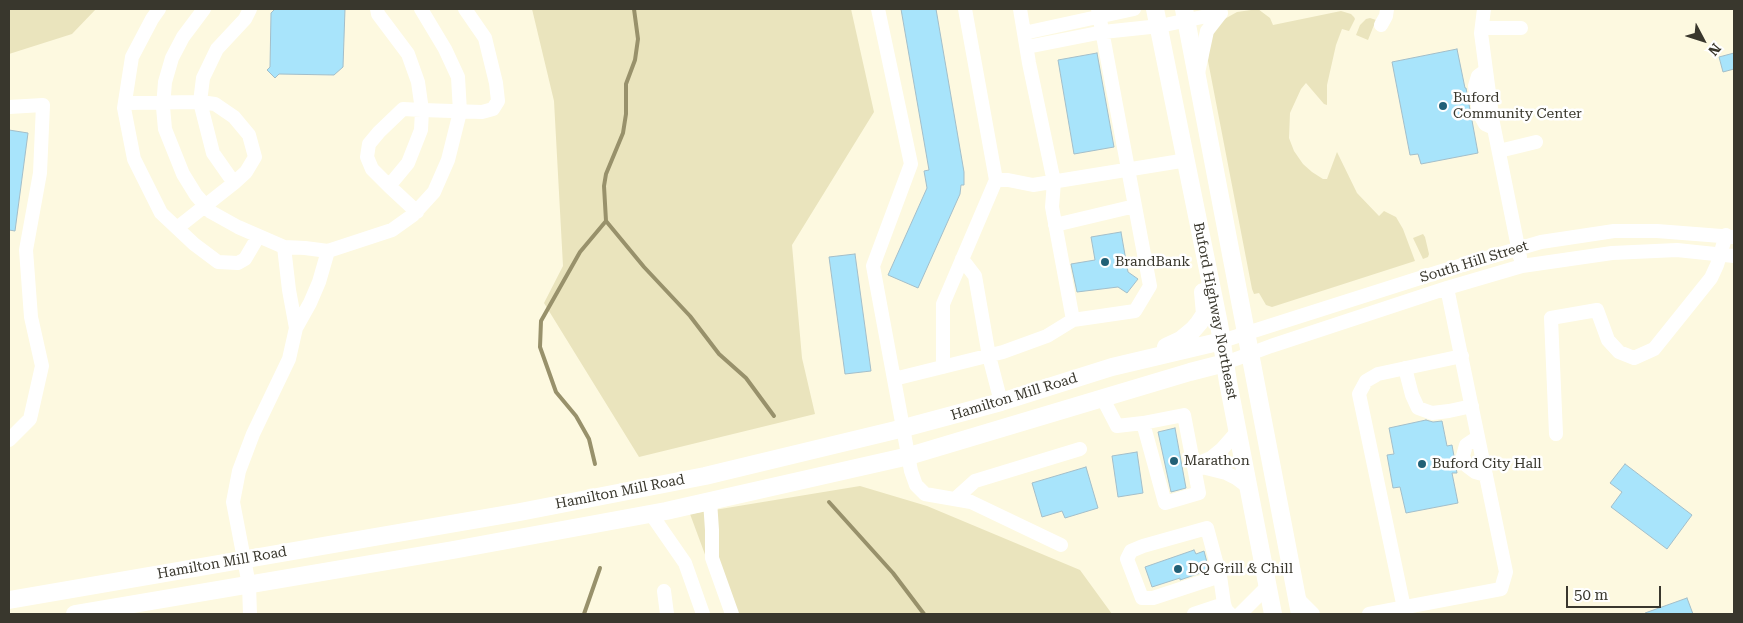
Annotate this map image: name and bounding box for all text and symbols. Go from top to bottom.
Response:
north arrow [1678,15,1728,65]
text: N [1705,40,1724,59]
place label: Buford Community Center [1453,90,1582,122]
marker: Buford Community Center [1437,100,1449,112]
street label: Buford Highway Northeast [1190,221,1240,401]
street label: South Hill Street [1418,238,1530,286]
place label: BrandBank [1115,254,1190,270]
marker: BrandBank [1099,256,1111,268]
street label: Hamilton Mill Road [949,370,1079,424]
place label: Marathon [1184,453,1250,469]
marker: Marathon [1168,455,1180,467]
place label: Buford City Hall [1432,456,1542,472]
marker: Buford City Hall [1416,458,1428,470]
street label: Hamilton Mill Road [554,471,686,513]
street label: Hamilton Mill Road [156,543,288,583]
place label: DQ Grill & Chill [1188,561,1293,577]
marker: DQ Grill & Chill [1172,563,1184,575]
scale bar [1568,576,1663,608]
text: 50 m [1574,586,1608,604]

